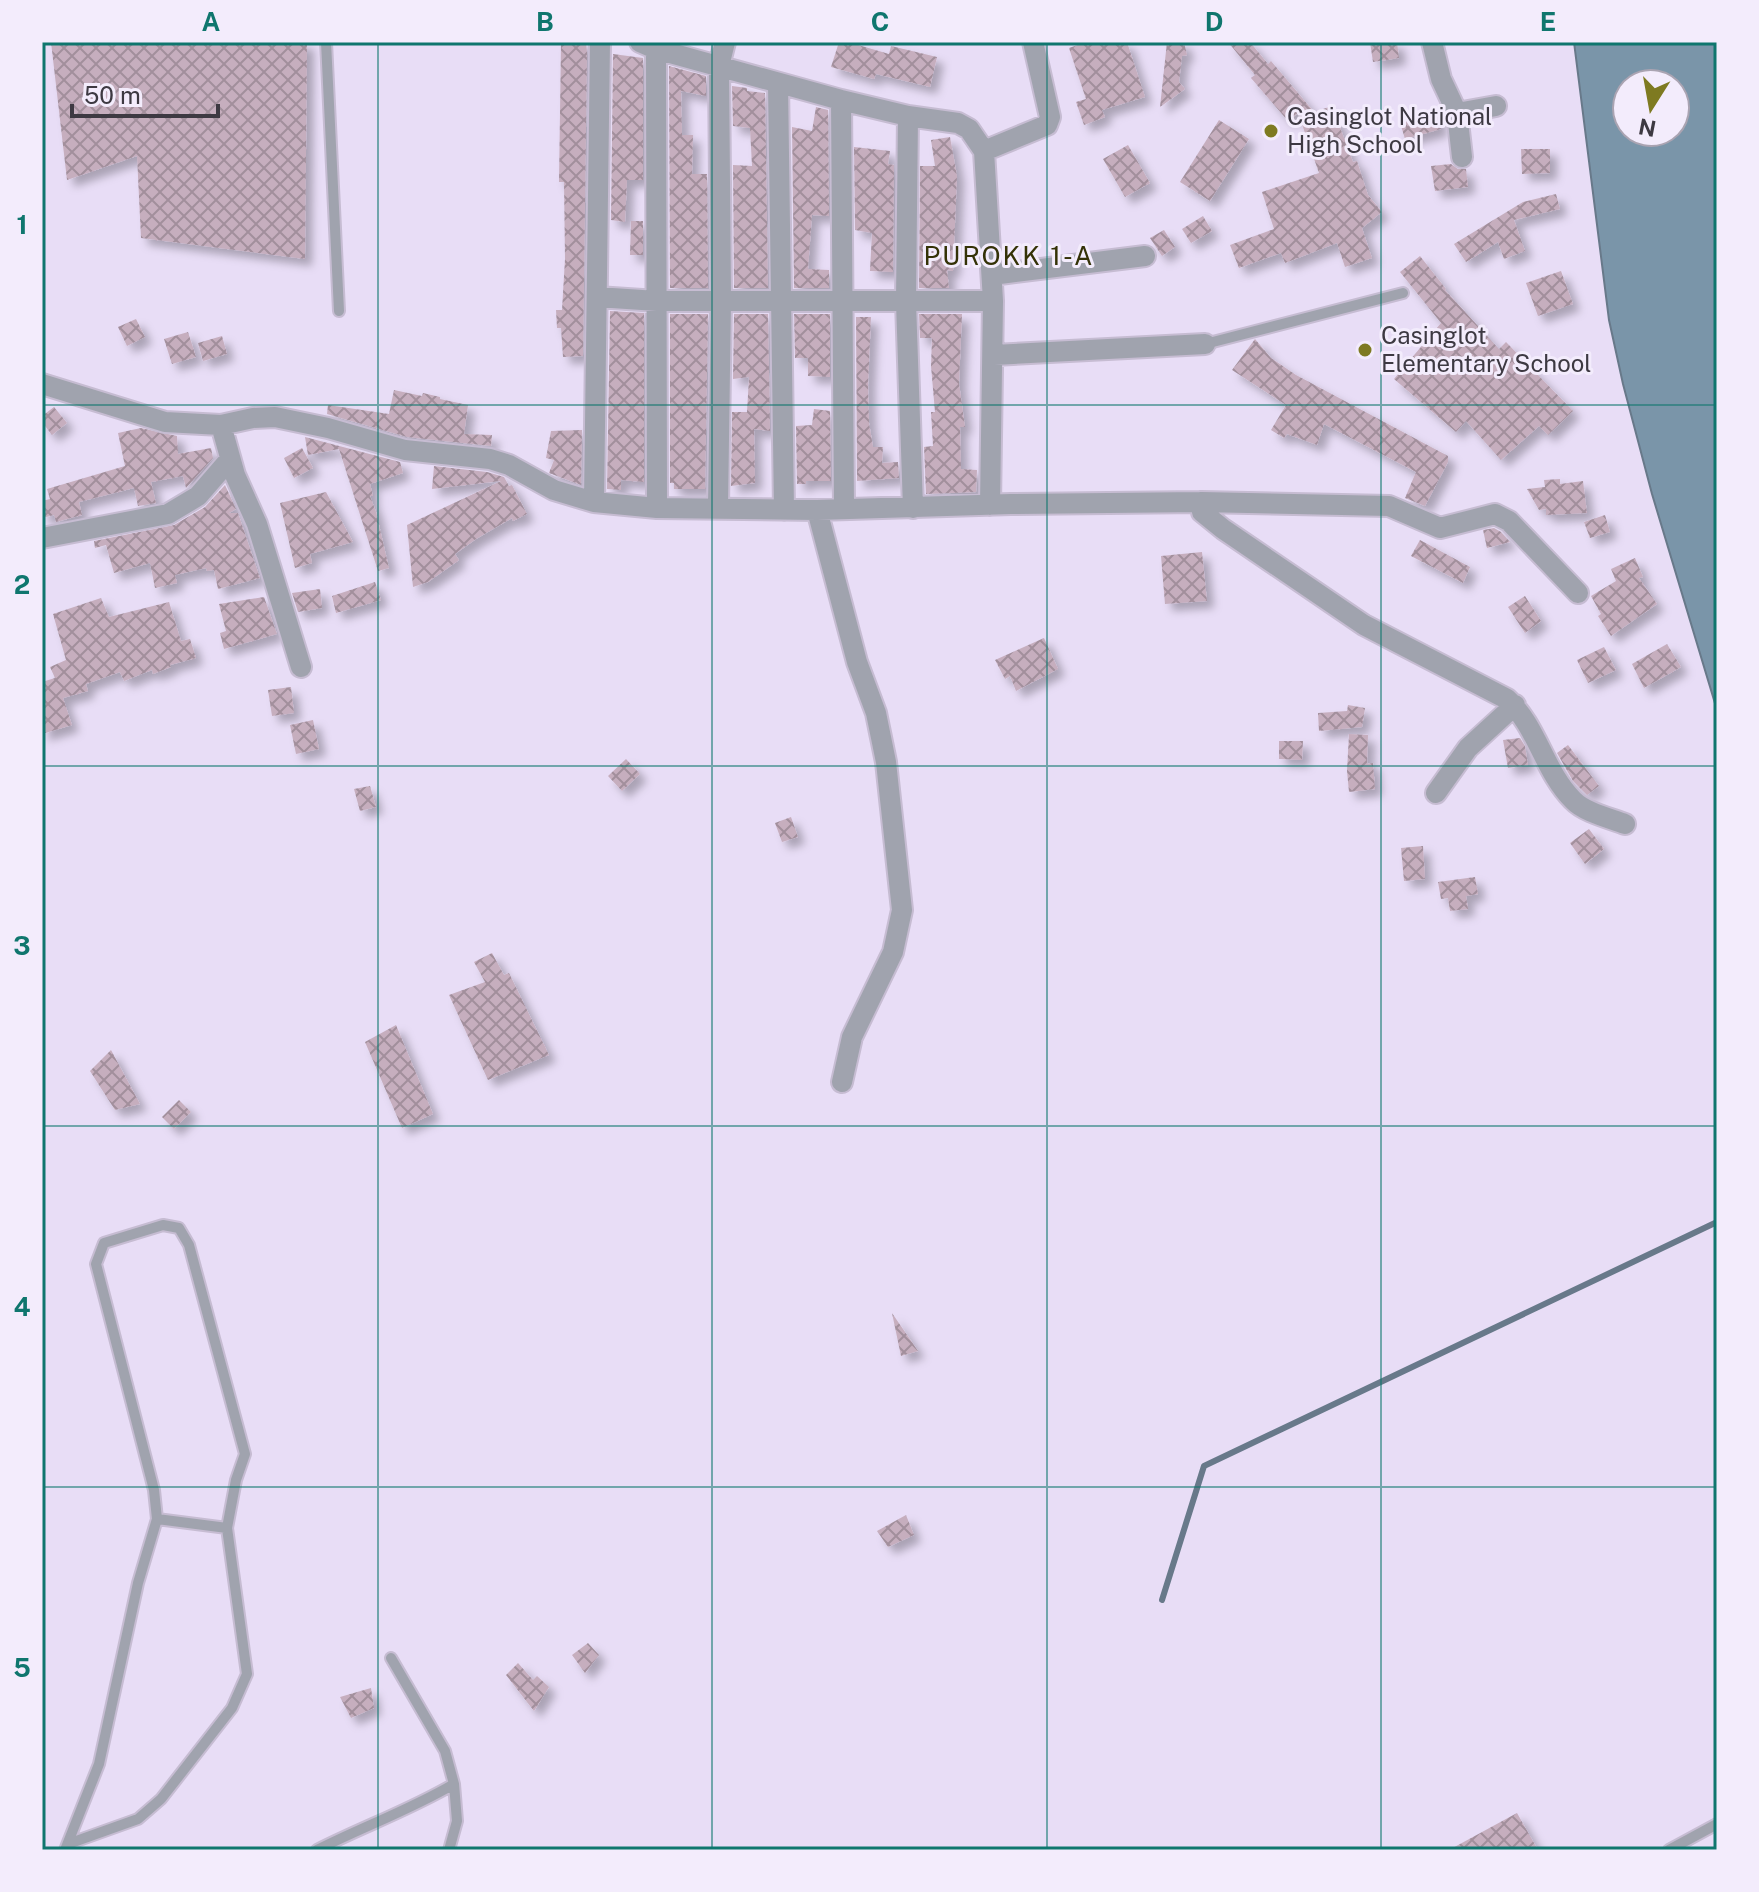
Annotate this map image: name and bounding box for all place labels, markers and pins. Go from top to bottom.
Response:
place label: Casinglot National High School [1287,102,1492,158]
marker: Casinglot National High School [1262,122,1280,140]
place label: Casinglot Elementary School [1381,321,1592,377]
marker: Casinglot Elementary School [1356,341,1374,359]

